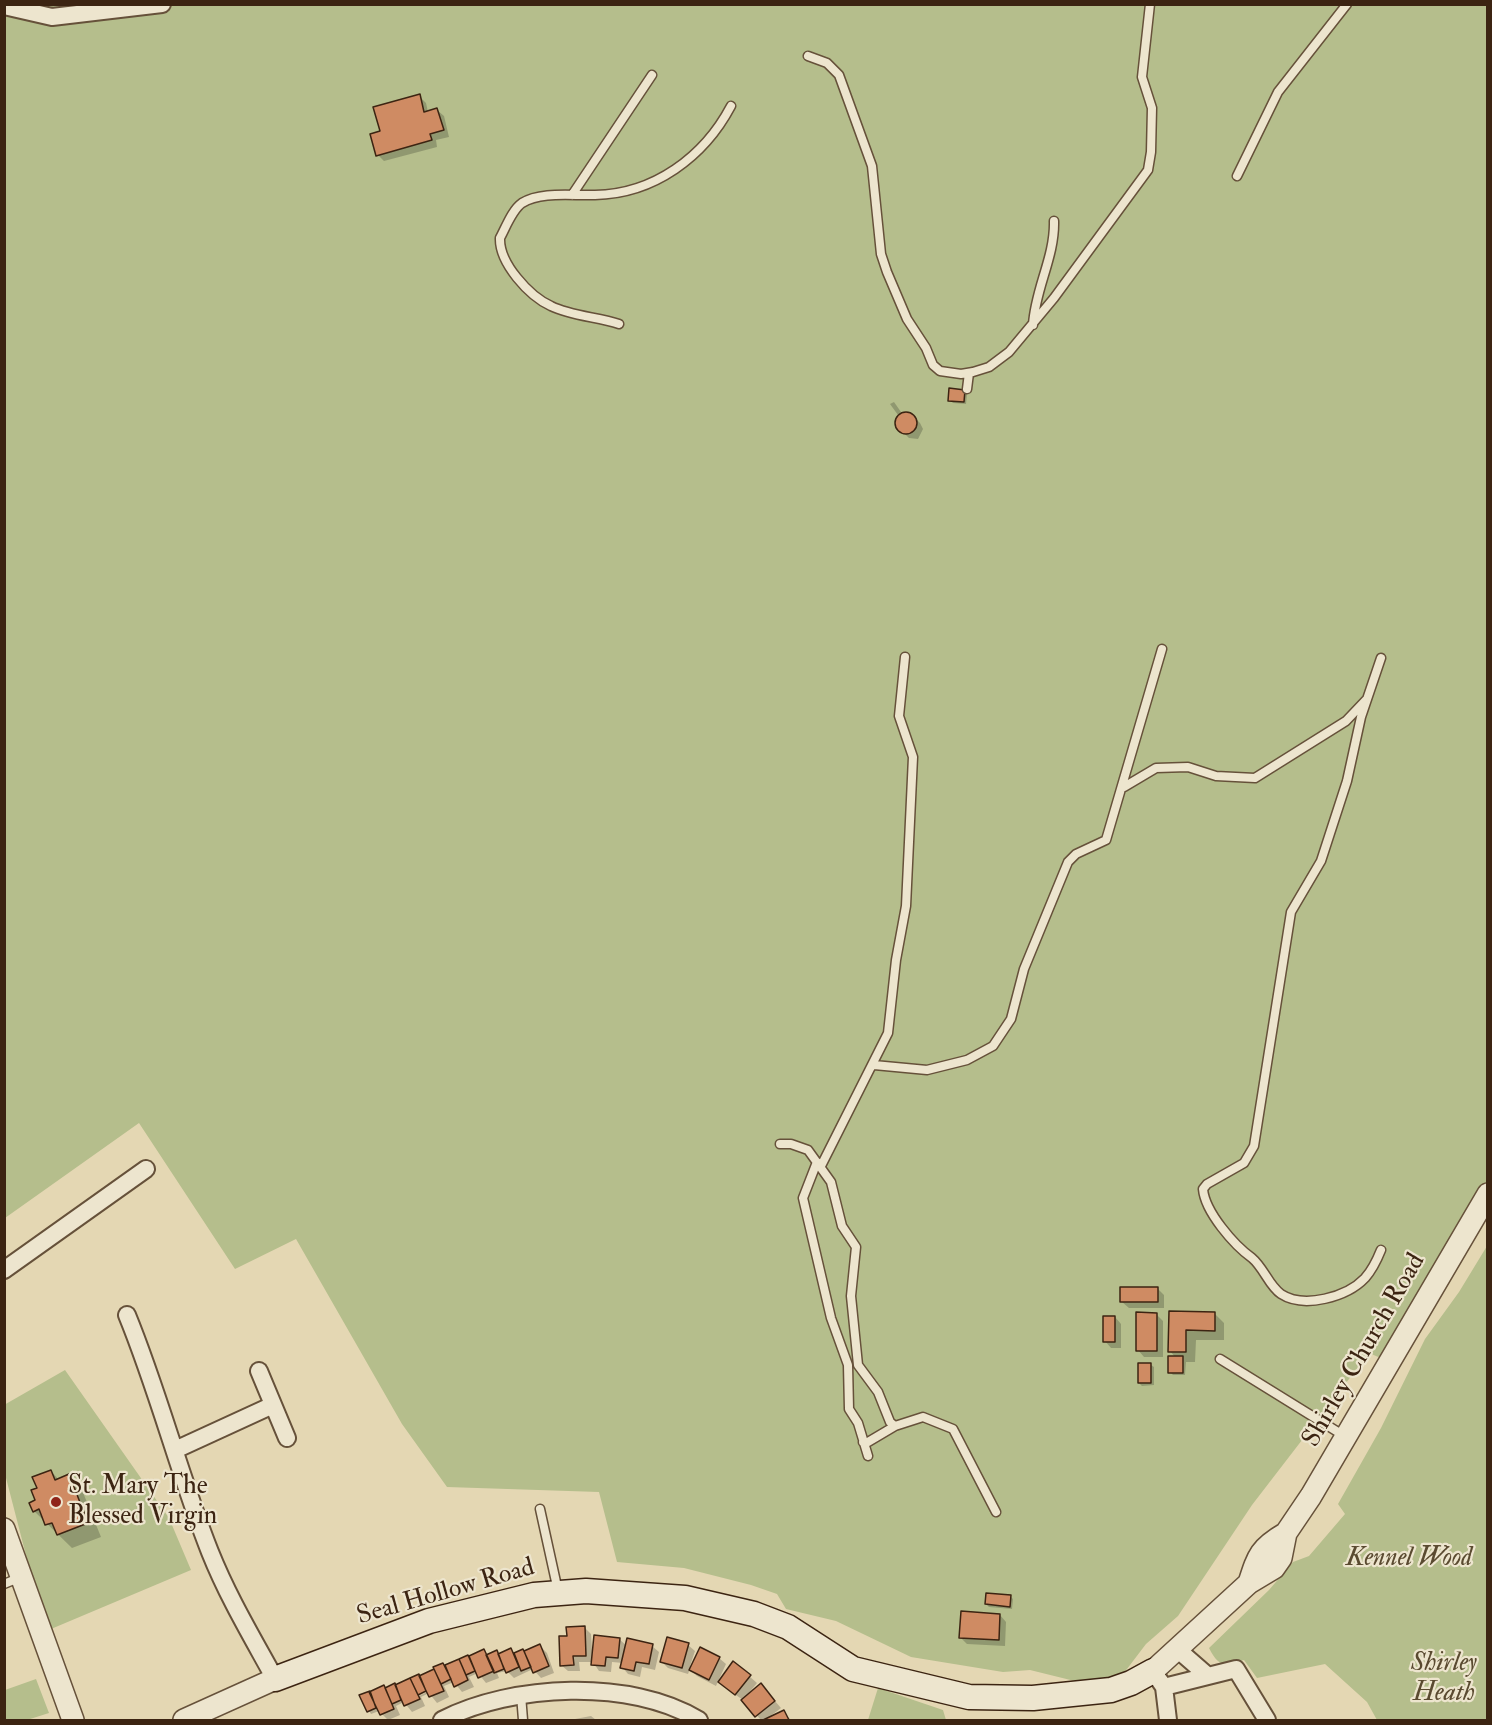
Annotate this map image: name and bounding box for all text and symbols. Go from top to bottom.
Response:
street label: Shirley Church Road [1297,1249,1433,1453]
place label: St. Mary The Blessed Virgin [68,1471,217,1532]
marker: St. Mary The Blessed Virgin [49,1495,63,1509]
park label: Kennel Wood [1346,1543,1472,1575]
street label: Seal Hollow Road [354,1553,538,1633]
park label: Shirley Heath [1411,1648,1477,1709]

